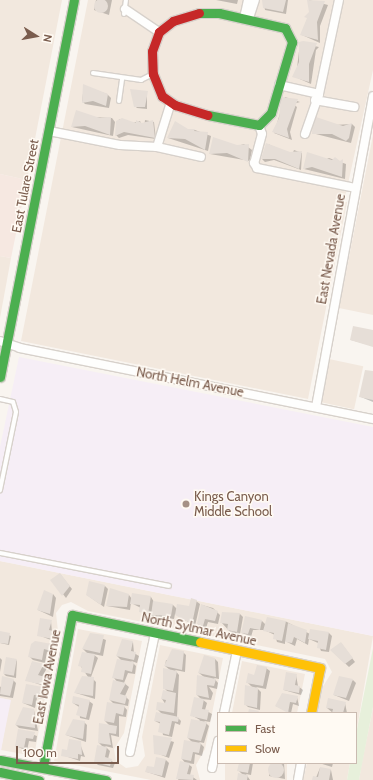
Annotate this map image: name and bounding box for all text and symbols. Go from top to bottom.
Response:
north arrow [16,16,56,56]
text: N [40,33,55,43]
street label: East Tulare Street [8,138,42,234]
street label: East Nevada Avenue [314,193,348,305]
street label: North Helm Avenue [135,364,245,400]
place label: Kings Canyon Middle School [194,489,272,520]
marker: Kings Canyon Middle School [181,499,191,509]
street label: North Sylmar Avenue [140,609,258,649]
street label: East Iowa Avenue [30,628,64,726]
legend [217,712,357,764]
text: Fast [255,721,275,736]
scale bar [18,738,121,764]
text: Slow [255,741,280,756]
text: 100 m [23,745,57,760]

